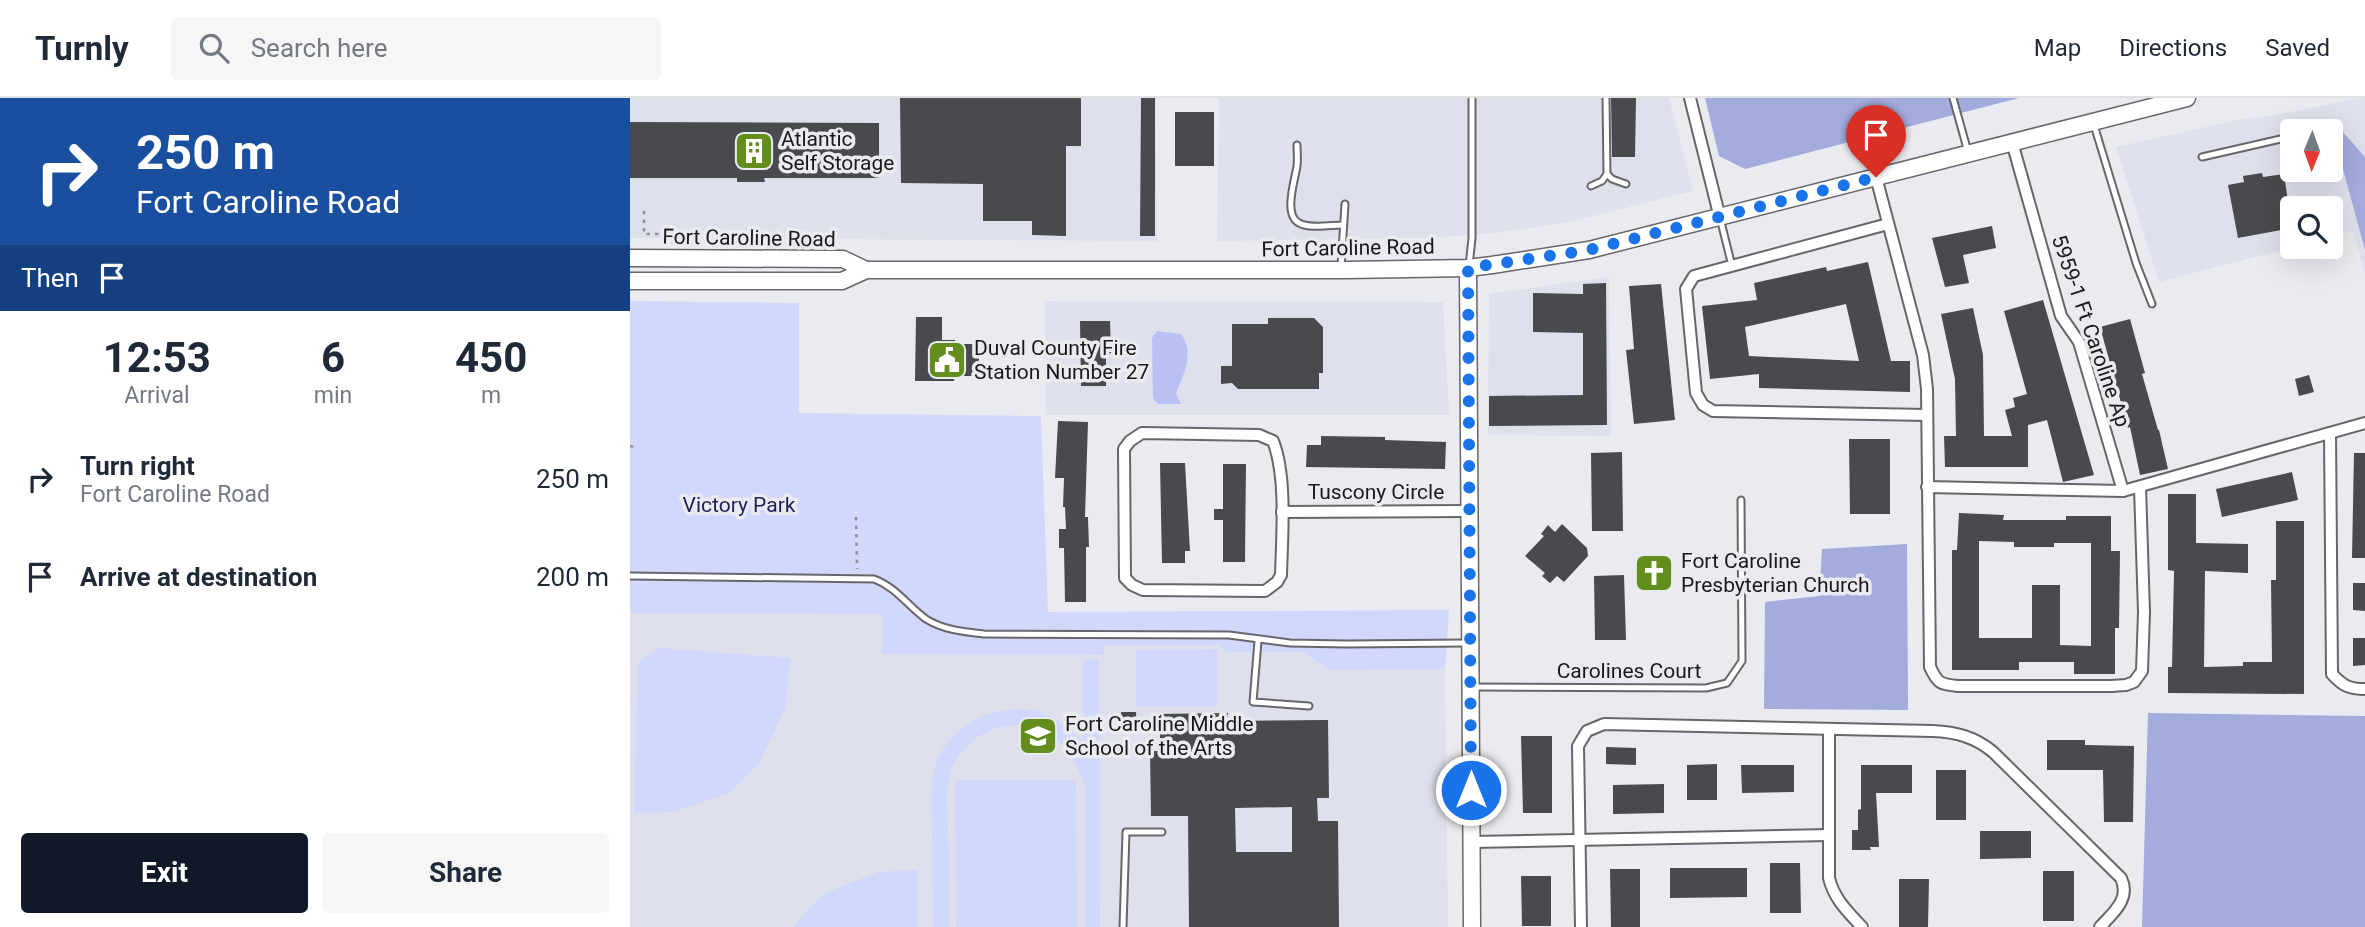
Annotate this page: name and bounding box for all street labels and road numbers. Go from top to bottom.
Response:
street label: Fort Caroline Road [662,224,836,252]
street label: 5959-1 Ft Caroline Ap [2047,232,2135,430]
street label: Fort Caroline Road [1261,234,1435,262]
street label: Tuscony Circle [1308,480,1444,504]
street label: Carolines Court [1557,659,1701,683]

